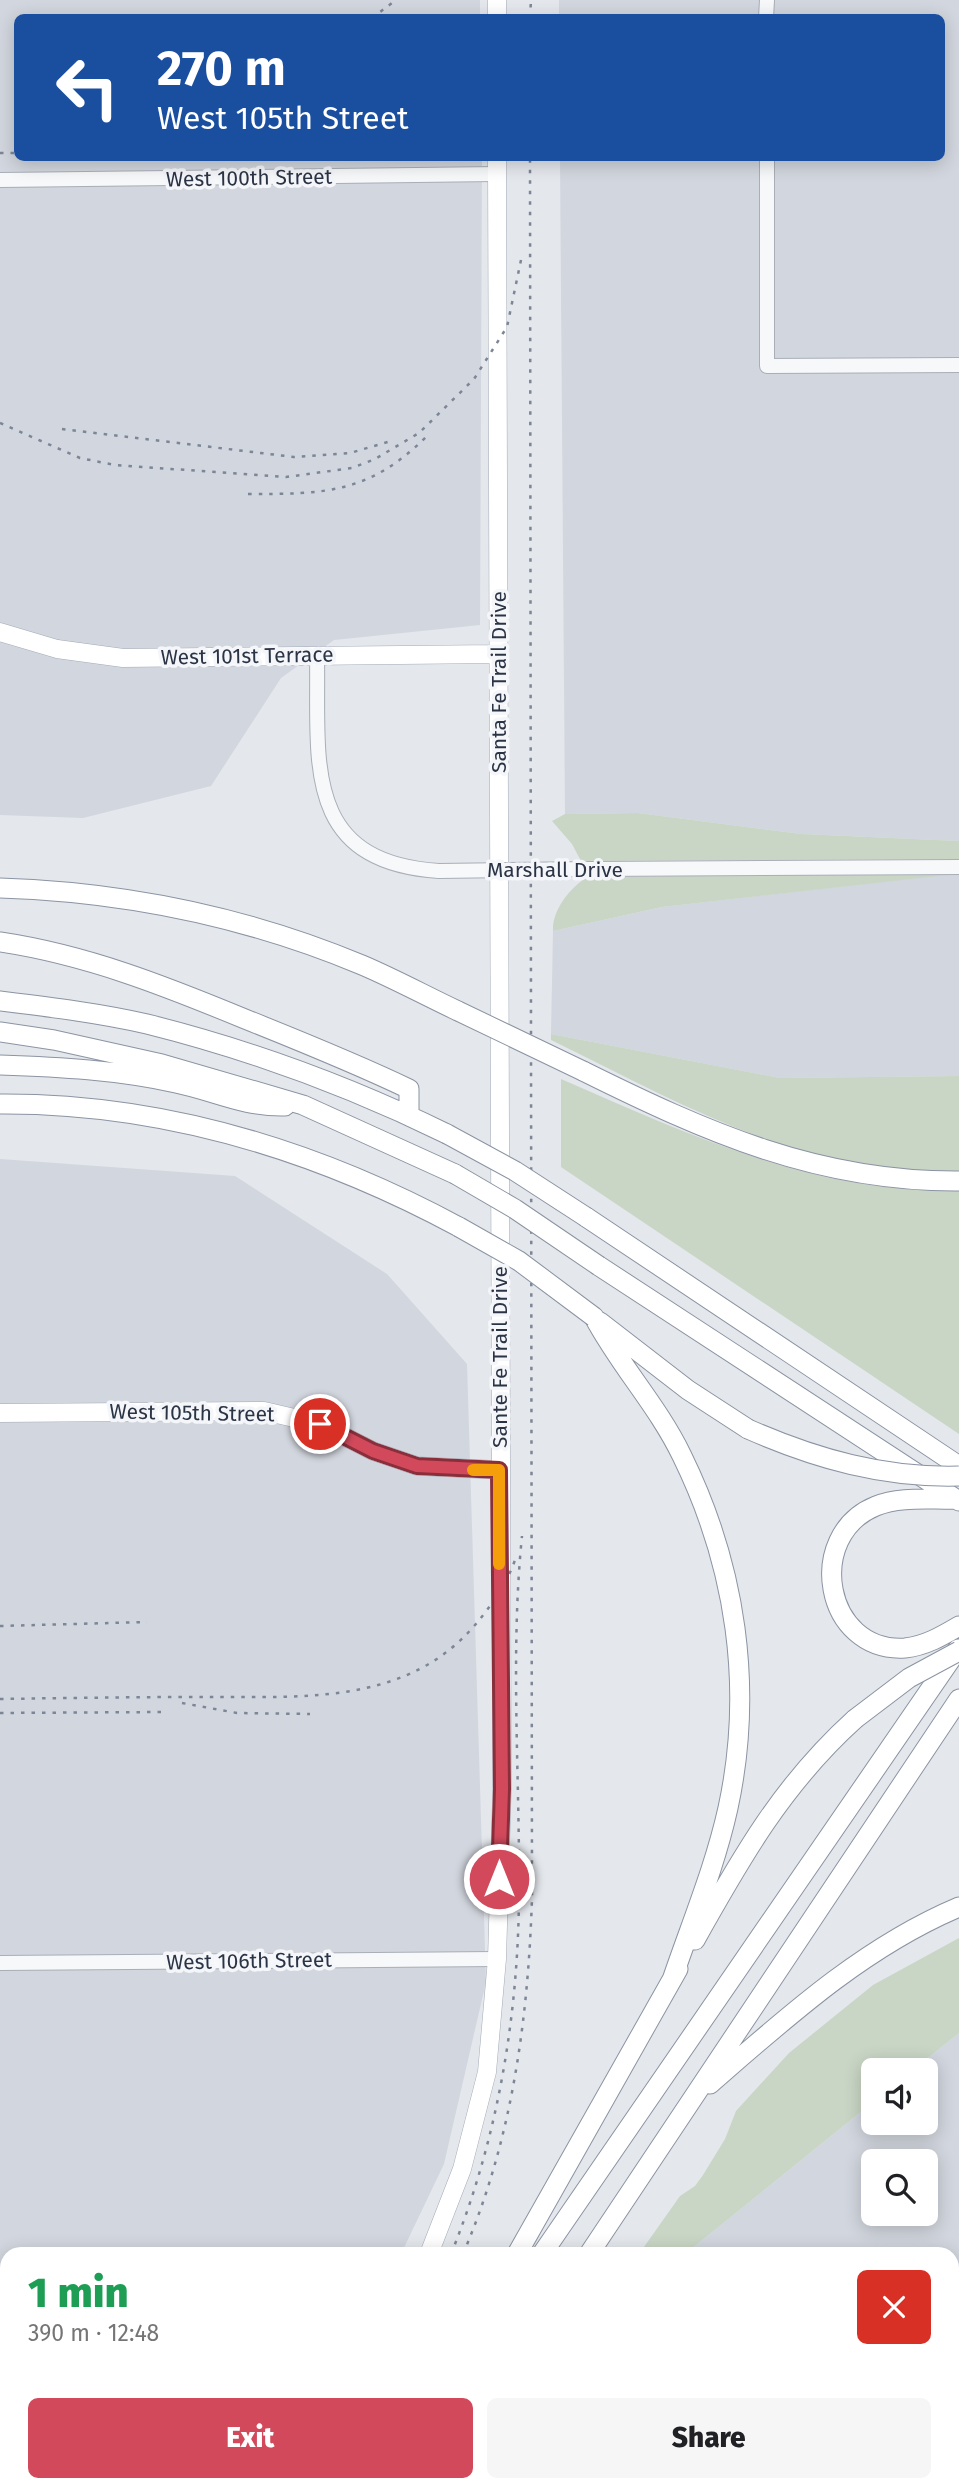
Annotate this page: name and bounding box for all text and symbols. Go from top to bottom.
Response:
text: 270 m [157,39,286,98]
icon: left [42,42,133,133]
text: West 105th Street [157,99,409,137]
street label: West 100th Street [166,164,333,192]
street label: Santa Fe Trail Drive [486,591,512,773]
street label: West 101st Terrace [160,641,334,671]
street label: Marshall Drive [487,857,623,883]
street label: Sante Fe Trail Drive [487,1266,513,1448]
pin [290,1394,350,1454]
street label: West 105th Street [109,1399,275,1427]
icon: arrive [301,1405,339,1443]
position arrow [462,1842,536,1916]
street label: West 106th Street [166,1947,333,1975]
map controls [861,2058,938,2226]
button: sound [861,2058,938,2135]
button: search [861,2149,938,2226]
text: 1 min [28,2268,129,2318]
button: close [857,2270,931,2344]
text: 390 m · 12:48 [28,2319,159,2347]
button: Exit [28,2398,473,2478]
button: Share [487,2398,931,2478]

